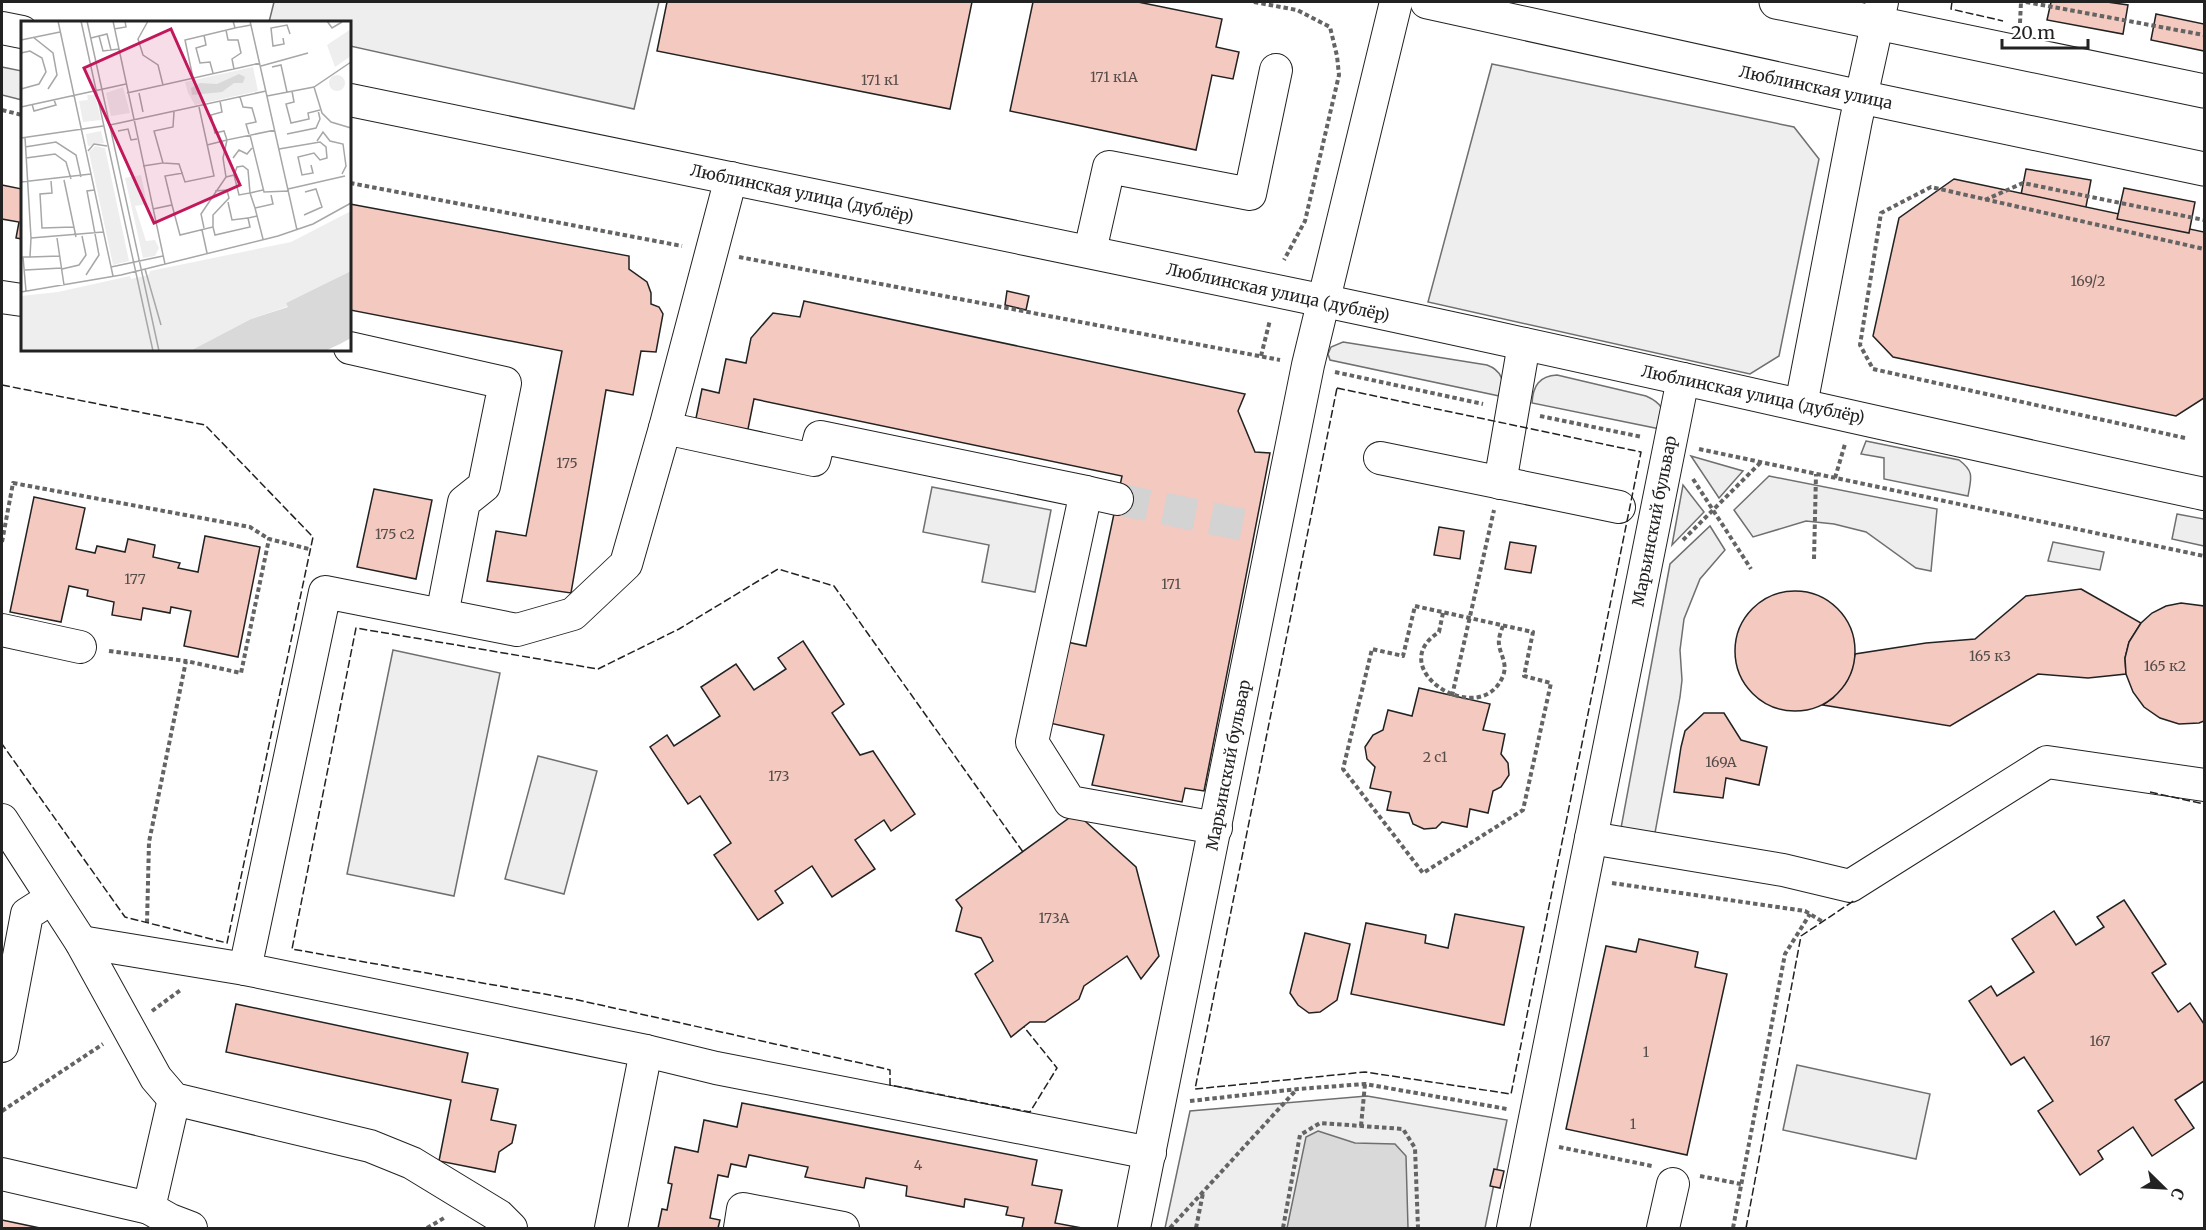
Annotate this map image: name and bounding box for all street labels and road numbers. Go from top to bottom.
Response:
street label: Люблинская улица [1738,61,1895,113]
street label: Люблинская улица (дублёр) [689,160,915,226]
street label: Люблинская улица (дублёр) [1165,259,1391,325]
street label: Люблинская улица (дублёр) [1640,361,1866,427]
street label: Марьинский бульвар [1628,434,1680,608]
street label: Марьинский бульвар [1202,678,1254,852]

